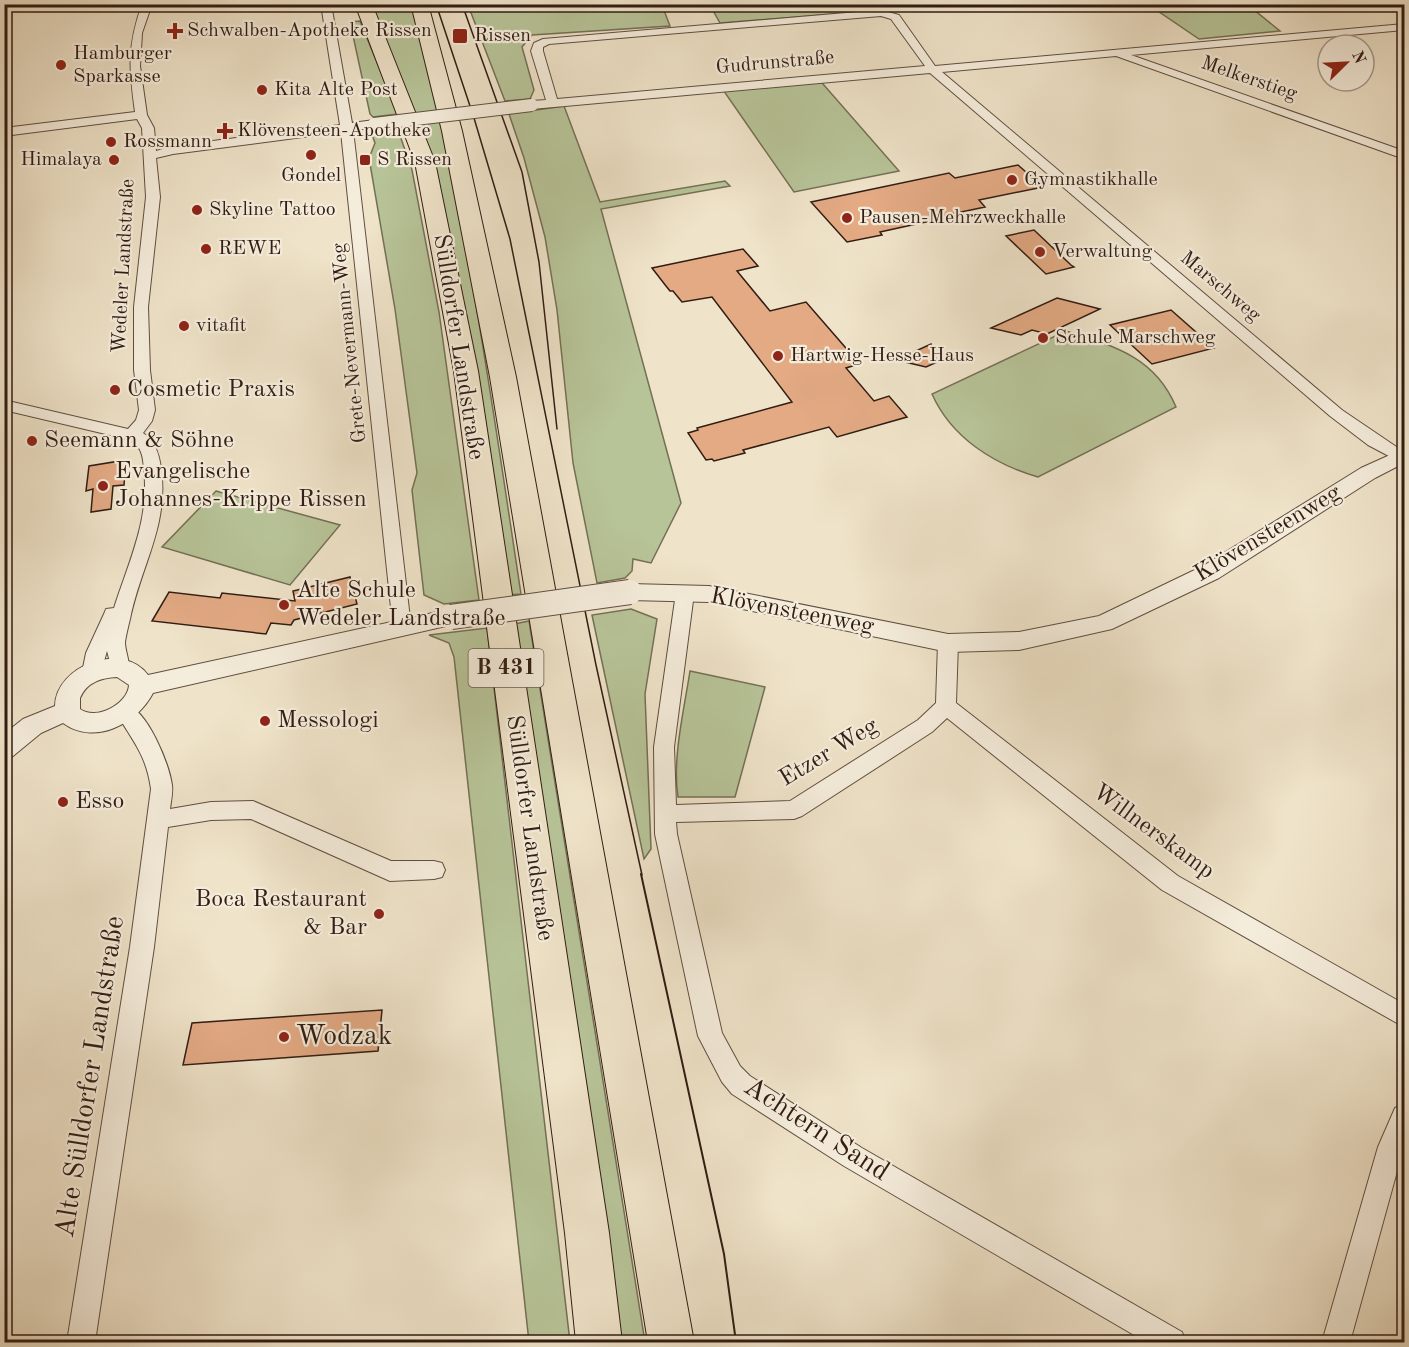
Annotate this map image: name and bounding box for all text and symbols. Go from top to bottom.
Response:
place label: Schwalben-Apotheke Rissen [187,21,432,41]
marker: Schwalben-Apotheke Rissen [168,24,182,38]
place label: Rissen [474,26,531,46]
marker: Rissen [451,27,469,45]
north arrow [1316,33,1376,93]
place label: Hamburger Sparkasse [73,44,172,87]
street label: Gudrunstraße [715,48,835,78]
text: N [1348,49,1368,67]
street label: Melkerstieg [1198,53,1300,105]
marker: Hamburger Sparkasse [54,58,68,72]
place label: Kita Alte Post [274,80,398,100]
marker: Kita Alte Post [255,83,269,97]
place label: Klövensteen-Apotheke [237,121,431,141]
marker: Klövensteen-Apotheke [218,124,232,138]
place label: Rossmann [123,132,212,152]
marker: Rossmann [104,135,118,149]
marker: Gondel [304,148,318,162]
place label: Himalaya [20,150,102,170]
place label: S Rissen [377,150,452,170]
marker: Himalaya [107,153,121,167]
marker: S Rissen [358,153,372,167]
place label: Gondel [281,166,341,186]
place label: Gymnastikhalle [1024,170,1158,190]
marker: Gymnastikhalle [1005,173,1019,187]
street label: Wedeler Landstraße [109,178,139,354]
place label: Skyline Tattoo [209,200,336,220]
marker: Skyline Tattoo [190,203,204,217]
place label: Pausen-Mehrzweckhalle [859,208,1066,228]
marker: Pausen-Mehrzweckhalle [840,211,854,225]
street label: Sülldorfer Landstraße [428,232,488,462]
place label: REWE [218,239,281,259]
marker: REWE [199,242,213,256]
street label: Grete-Nevermann-Weg [330,242,370,444]
place label: Verwaltung [1052,242,1153,262]
marker: Verwaltung [1033,245,1047,259]
street label: Marschweg [1176,248,1264,326]
place label: vitafit [196,316,246,336]
marker: vitafit [177,319,191,333]
place label: Schule Marschweg [1055,328,1216,348]
marker: Schule Marschweg [1036,331,1050,345]
place label: Hartwig-Hesse-Haus [790,346,974,366]
marker: Hartwig-Hesse-Haus [771,349,785,363]
place label: Cosmetic Praxis [127,378,295,402]
marker: Cosmetic Praxis [108,383,122,397]
place label: Seemann & Söhne [44,429,234,453]
marker: Seemann & Söhne [25,434,39,448]
place label: Evangelische Johannes-Krippe Rissen [115,460,367,512]
marker: Evangelische Johannes-Krippe Rissen [96,479,110,493]
street label: Klövensteenweg [1190,481,1346,587]
place label: Alte Schule Wedeler Landstraße [296,579,506,631]
street label: Klövensteenweg [708,584,876,640]
marker: Alte Schule Wedeler Landstraße [277,598,291,612]
road number: B 431 [468,649,544,687]
place label: Messologi [277,709,379,733]
street label: Sülldorfer Landstraße [501,713,557,943]
marker: Messologi [258,714,272,728]
street label: Etzer Weg [775,714,883,792]
street label: Willnerskamp [1088,780,1218,884]
place label: Esso [75,790,124,814]
marker: Esso [56,795,70,809]
place label: Boca Restaurant & Bar [195,888,367,940]
marker: Boca Restaurant & Bar [372,907,386,921]
street label: Alte Sülldorfer Landstraße [52,914,130,1240]
place label: Wodzak [296,1023,392,1051]
marker: Wodzak [277,1030,291,1044]
street label: Achtern Sand [738,1073,894,1187]

